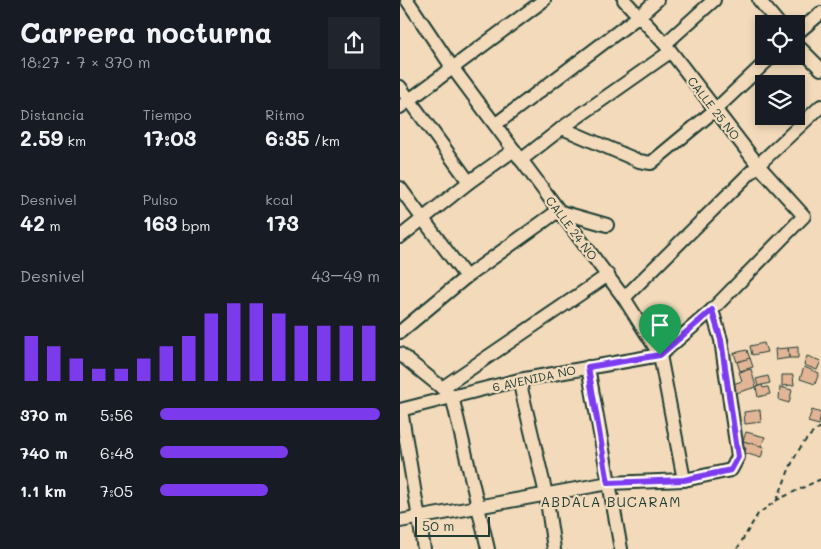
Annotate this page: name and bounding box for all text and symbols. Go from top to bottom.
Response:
text: Carrera nocturna [20,14,272,50]
map controls [755,15,805,125]
button: locate [755,15,805,65]
button: share [328,17,380,69]
text: 18:27 · 7 × 370 m [20,51,151,72]
street label: CALLE 25 NO [684,73,744,143]
button: layers [755,75,805,125]
text: Distancia [20,105,85,124]
text: Tiempo [143,105,192,124]
text: Ritmo [265,105,304,124]
text: 2.59 [20,124,63,151]
text: 17:03 [143,124,196,151]
text: 6:35 [265,124,310,151]
text: km [63,131,86,150]
text: /km [310,131,340,150]
text: Desnivel [20,190,77,209]
text: Pulso [143,190,178,209]
text: kcal [265,190,293,209]
street label: CALLE 24 NO [543,193,601,263]
text: 42 [20,209,45,236]
text: 163 [143,209,177,236]
text: 173 [265,209,299,236]
text: m [45,216,61,235]
text: bpm [177,216,210,235]
text: Desnivel [20,265,85,286]
text: 43–49 m [311,265,380,286]
pin [639,304,681,355]
icon: arrive [646,311,674,339]
street label: 6 AVENIDA NO [491,361,577,395]
text: 370 m [20,404,67,425]
text: 5:56 [100,404,133,425]
text: 740 m [20,442,68,463]
text: 6:48 [100,442,134,463]
text: 1.1 km [20,480,66,501]
text: 7:05 [100,480,133,501]
district label: ABDALA BUCARAM [541,492,681,511]
scale bar [415,514,490,537]
text: 50 m [422,516,454,535]

